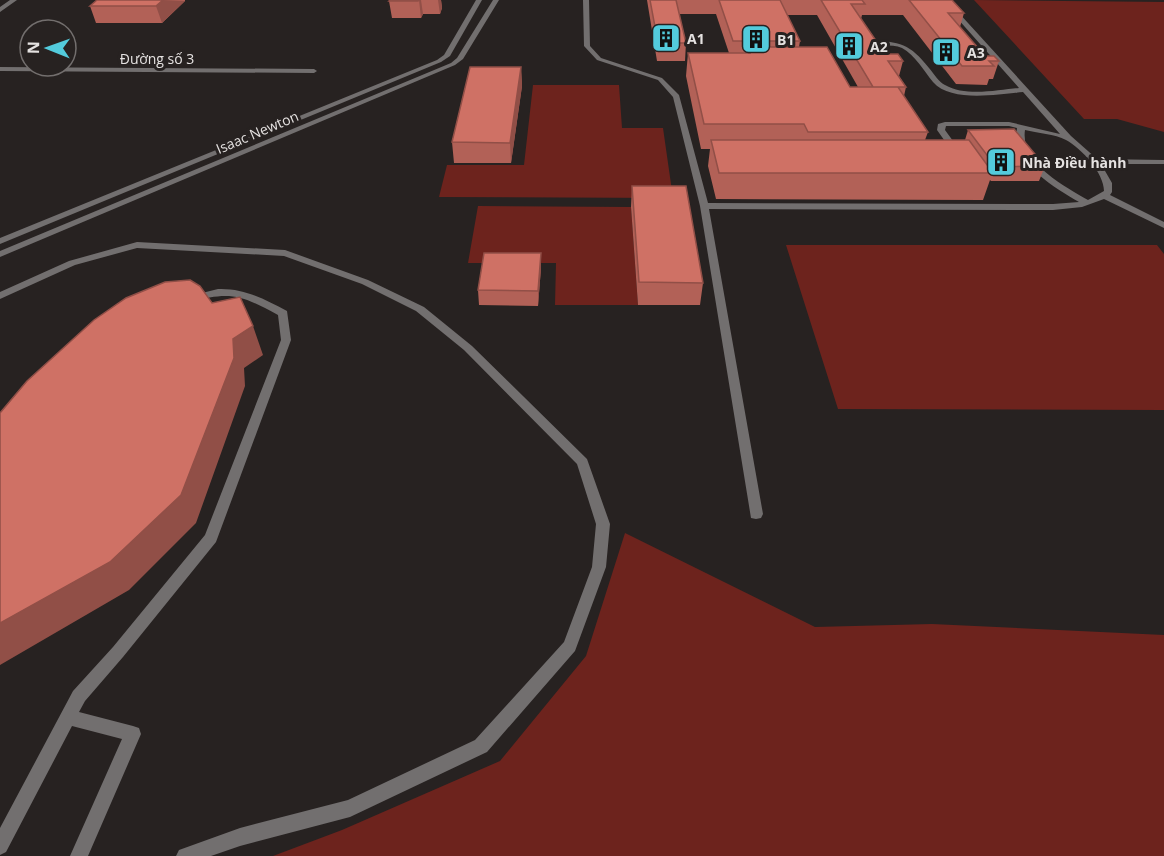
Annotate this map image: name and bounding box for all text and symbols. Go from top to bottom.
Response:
north arrow [18,18,78,78]
building icon: A1 [650,22,682,54]
building icon: B1 [740,23,772,55]
place label: A1 [687,29,705,48]
place label: B1 [777,30,794,49]
building icon: A2 [833,30,865,62]
building icon: A3 [930,36,962,68]
place label: A2 [870,37,888,56]
text: N [22,41,44,54]
place label: A3 [967,43,985,62]
street label: Đường số 3 [120,49,194,68]
street label: Isaac Newton [213,106,301,158]
building icon: Nhà Điều hành [985,146,1017,178]
place label: Nhà Điều hành [1022,153,1126,172]

